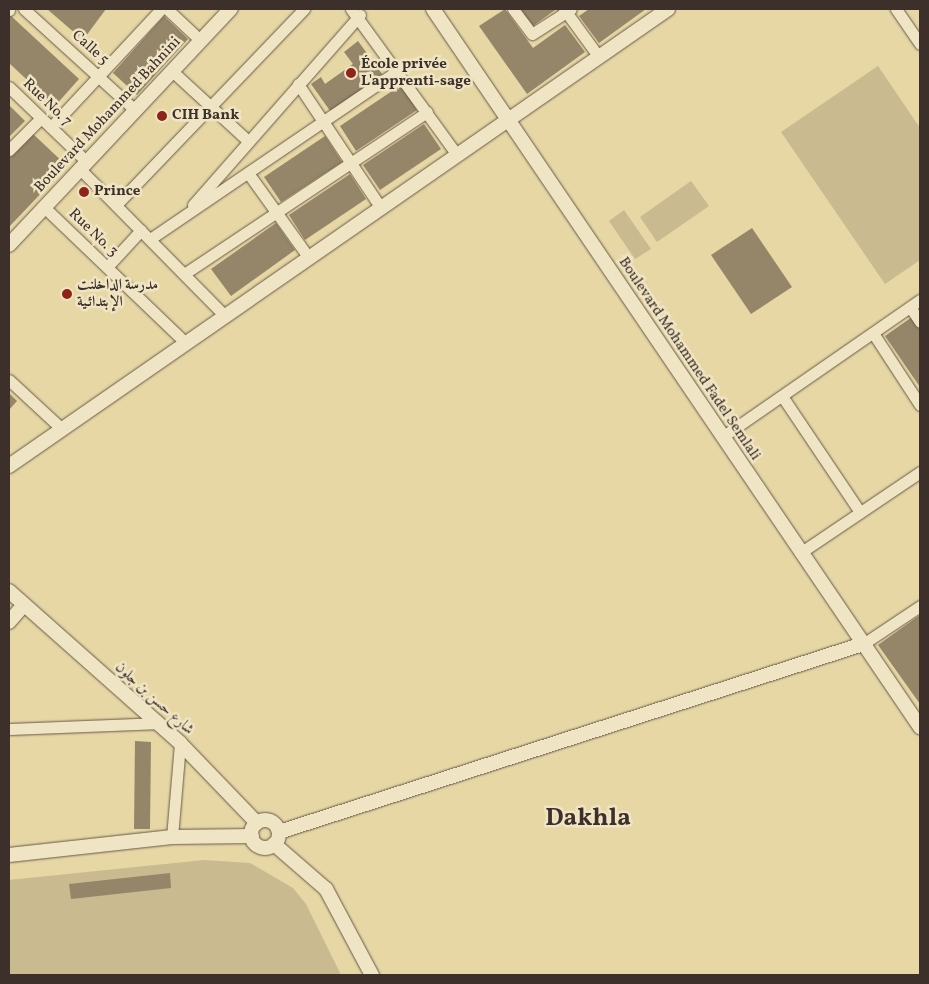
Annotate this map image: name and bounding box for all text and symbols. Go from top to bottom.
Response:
street label: Calle 5 [68,27,112,69]
street label: Boulevard Mohammed Bahnini [31,34,185,196]
place label: École privée L'apprenti-sage [361,55,471,90]
marker: École privée L'apprenti-sage [345,67,357,79]
street label: Rue No. 7 [19,75,75,131]
place label: CIH Bank [172,107,239,125]
marker: CIH Bank [156,110,168,122]
place label: Prince [94,183,140,201]
marker: Prince [78,186,90,198]
street label: Rue No. 3 [64,205,122,261]
street label: Boulevard Mohammed Fadel Semlali [614,254,764,464]
place label: مدرسة الداخلنت الإبتدائـية [77,276,158,311]
marker: مدرسة الداخلنت الإبتدائـية [61,288,73,300]
street label: شارع حسن بن جلون [111,659,197,739]
district label: Dakhla [545,804,631,834]

